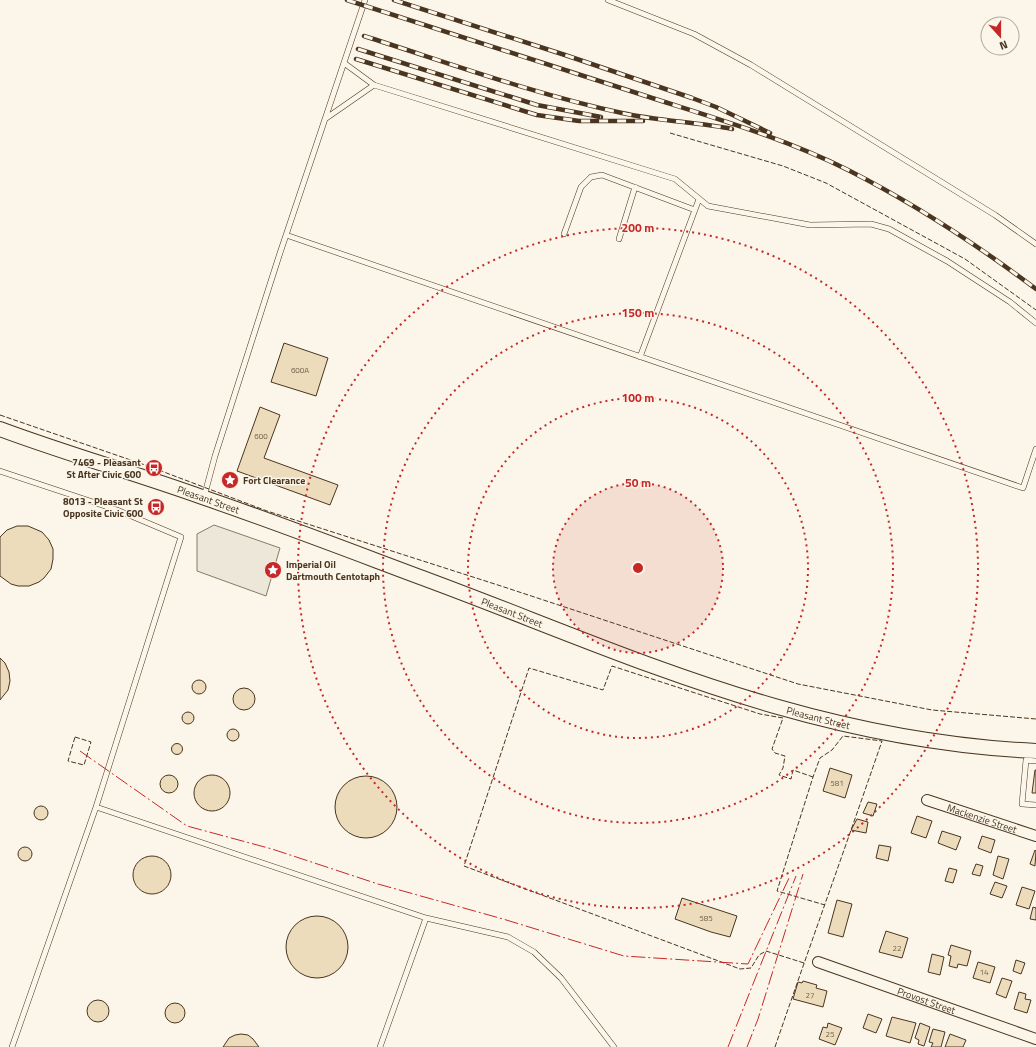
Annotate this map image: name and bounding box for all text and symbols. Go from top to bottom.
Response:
north arrow [980,16,1020,56]
text: N [997,37,1010,54]
text: 200 m [622,218,654,237]
text: 150 m [622,303,654,322]
house number: 600A [291,364,309,376]
text: 100 m [622,388,654,407]
house number: 600 [254,430,268,442]
place label: 7469 - Pleasant St After Civic 600 [67,455,141,482]
bus stop icon: 7469 - Pleasant St After Civic 600 [144,458,164,478]
place icon: Fort Clearance [220,470,240,490]
place label: Fort Clearance [243,473,305,488]
text: 50 m [625,473,651,492]
street label: Pleasant Street [175,482,242,518]
place label: 8013 - Pleasant St Opposite Civic 600 [63,494,143,521]
bus stop icon: 8013 - Pleasant St Opposite Civic 600 [146,497,166,517]
place label: Imperial Oil Dartmouth Centotaph [286,557,380,584]
place icon: Imperial Oil Dartmouth Centotaph [263,560,283,580]
centre of rings [631,561,645,575]
street label: Pleasant Street [479,594,545,632]
street label: Pleasant Street [785,703,852,733]
house number: 581 [830,777,844,789]
street label: Mackenzie Street [945,800,1019,837]
house number: 585 [699,912,713,924]
house number: 22 [893,942,901,954]
house number: 14 [980,966,989,978]
street label: Provost Street [895,984,958,1018]
house number: 27 [806,989,814,1001]
house number: 25 [826,1028,835,1040]

